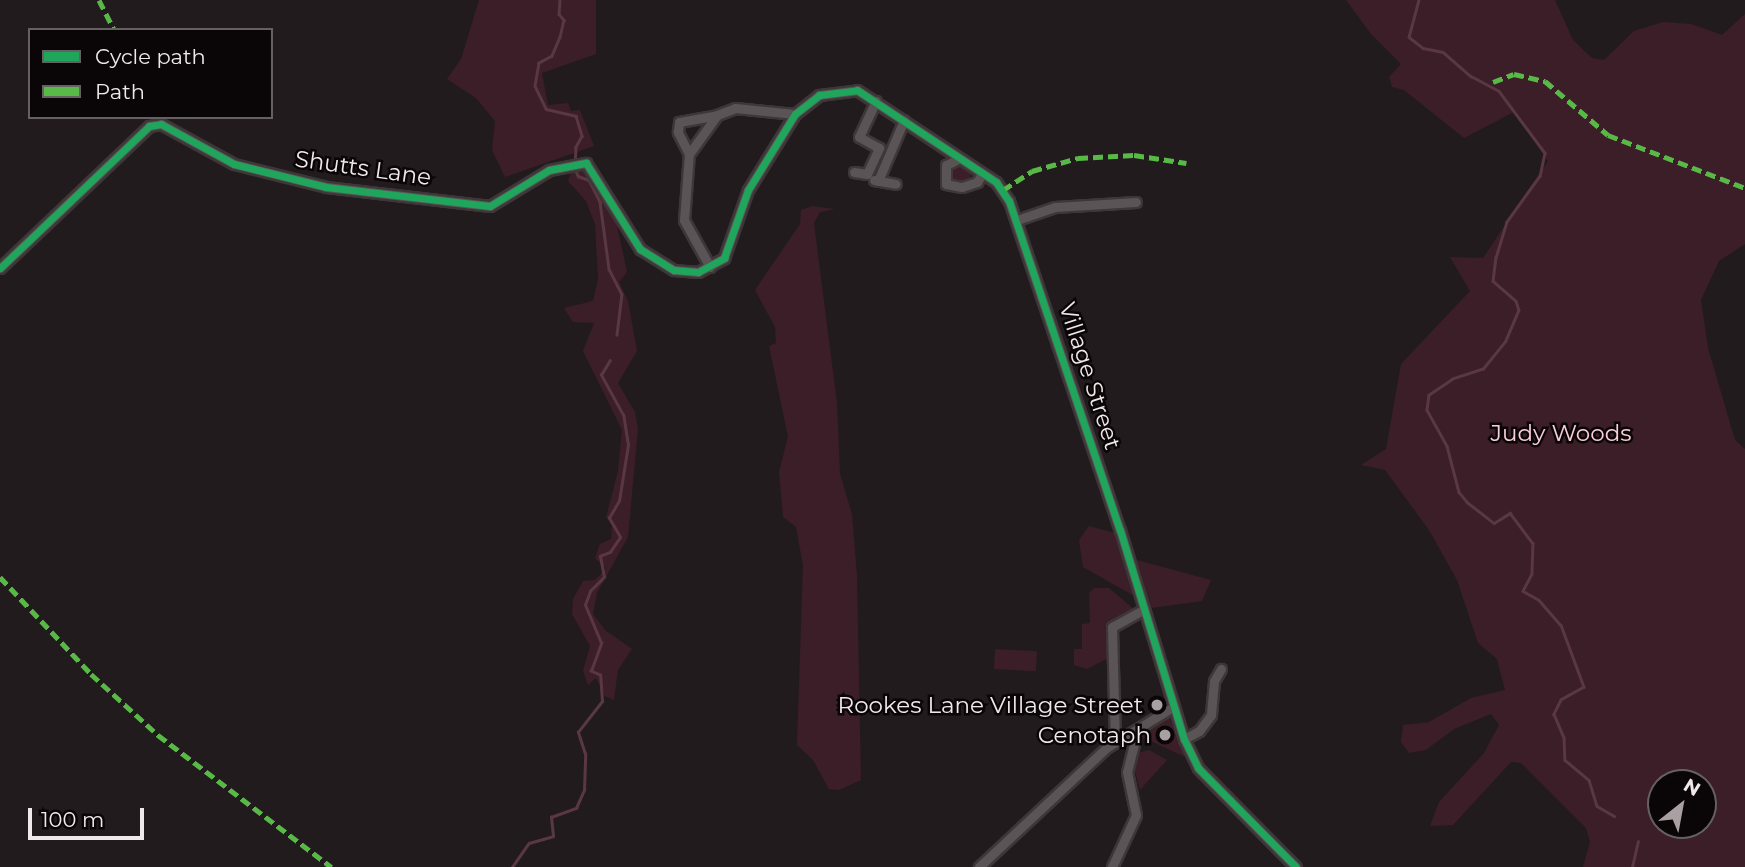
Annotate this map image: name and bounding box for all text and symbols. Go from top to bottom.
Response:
legend [28,28,273,119]
text: Cycle path [95,44,206,69]
text: Path [95,79,145,104]
street label: Shutts Lane [293,145,433,191]
street label: Village Street [1053,299,1127,453]
park label: Judy Woods [1491,419,1631,447]
place label: Rookes Lane Village Street [838,691,1143,719]
marker: Rookes Lane Village Street [1149,697,1165,713]
place label: Cenotaph [1038,721,1151,749]
marker: Cenotaph [1157,727,1173,743]
north arrow [1647,769,1717,839]
text: N [1680,773,1705,801]
scale bar [32,794,147,838]
text: 100 m [41,807,104,832]

